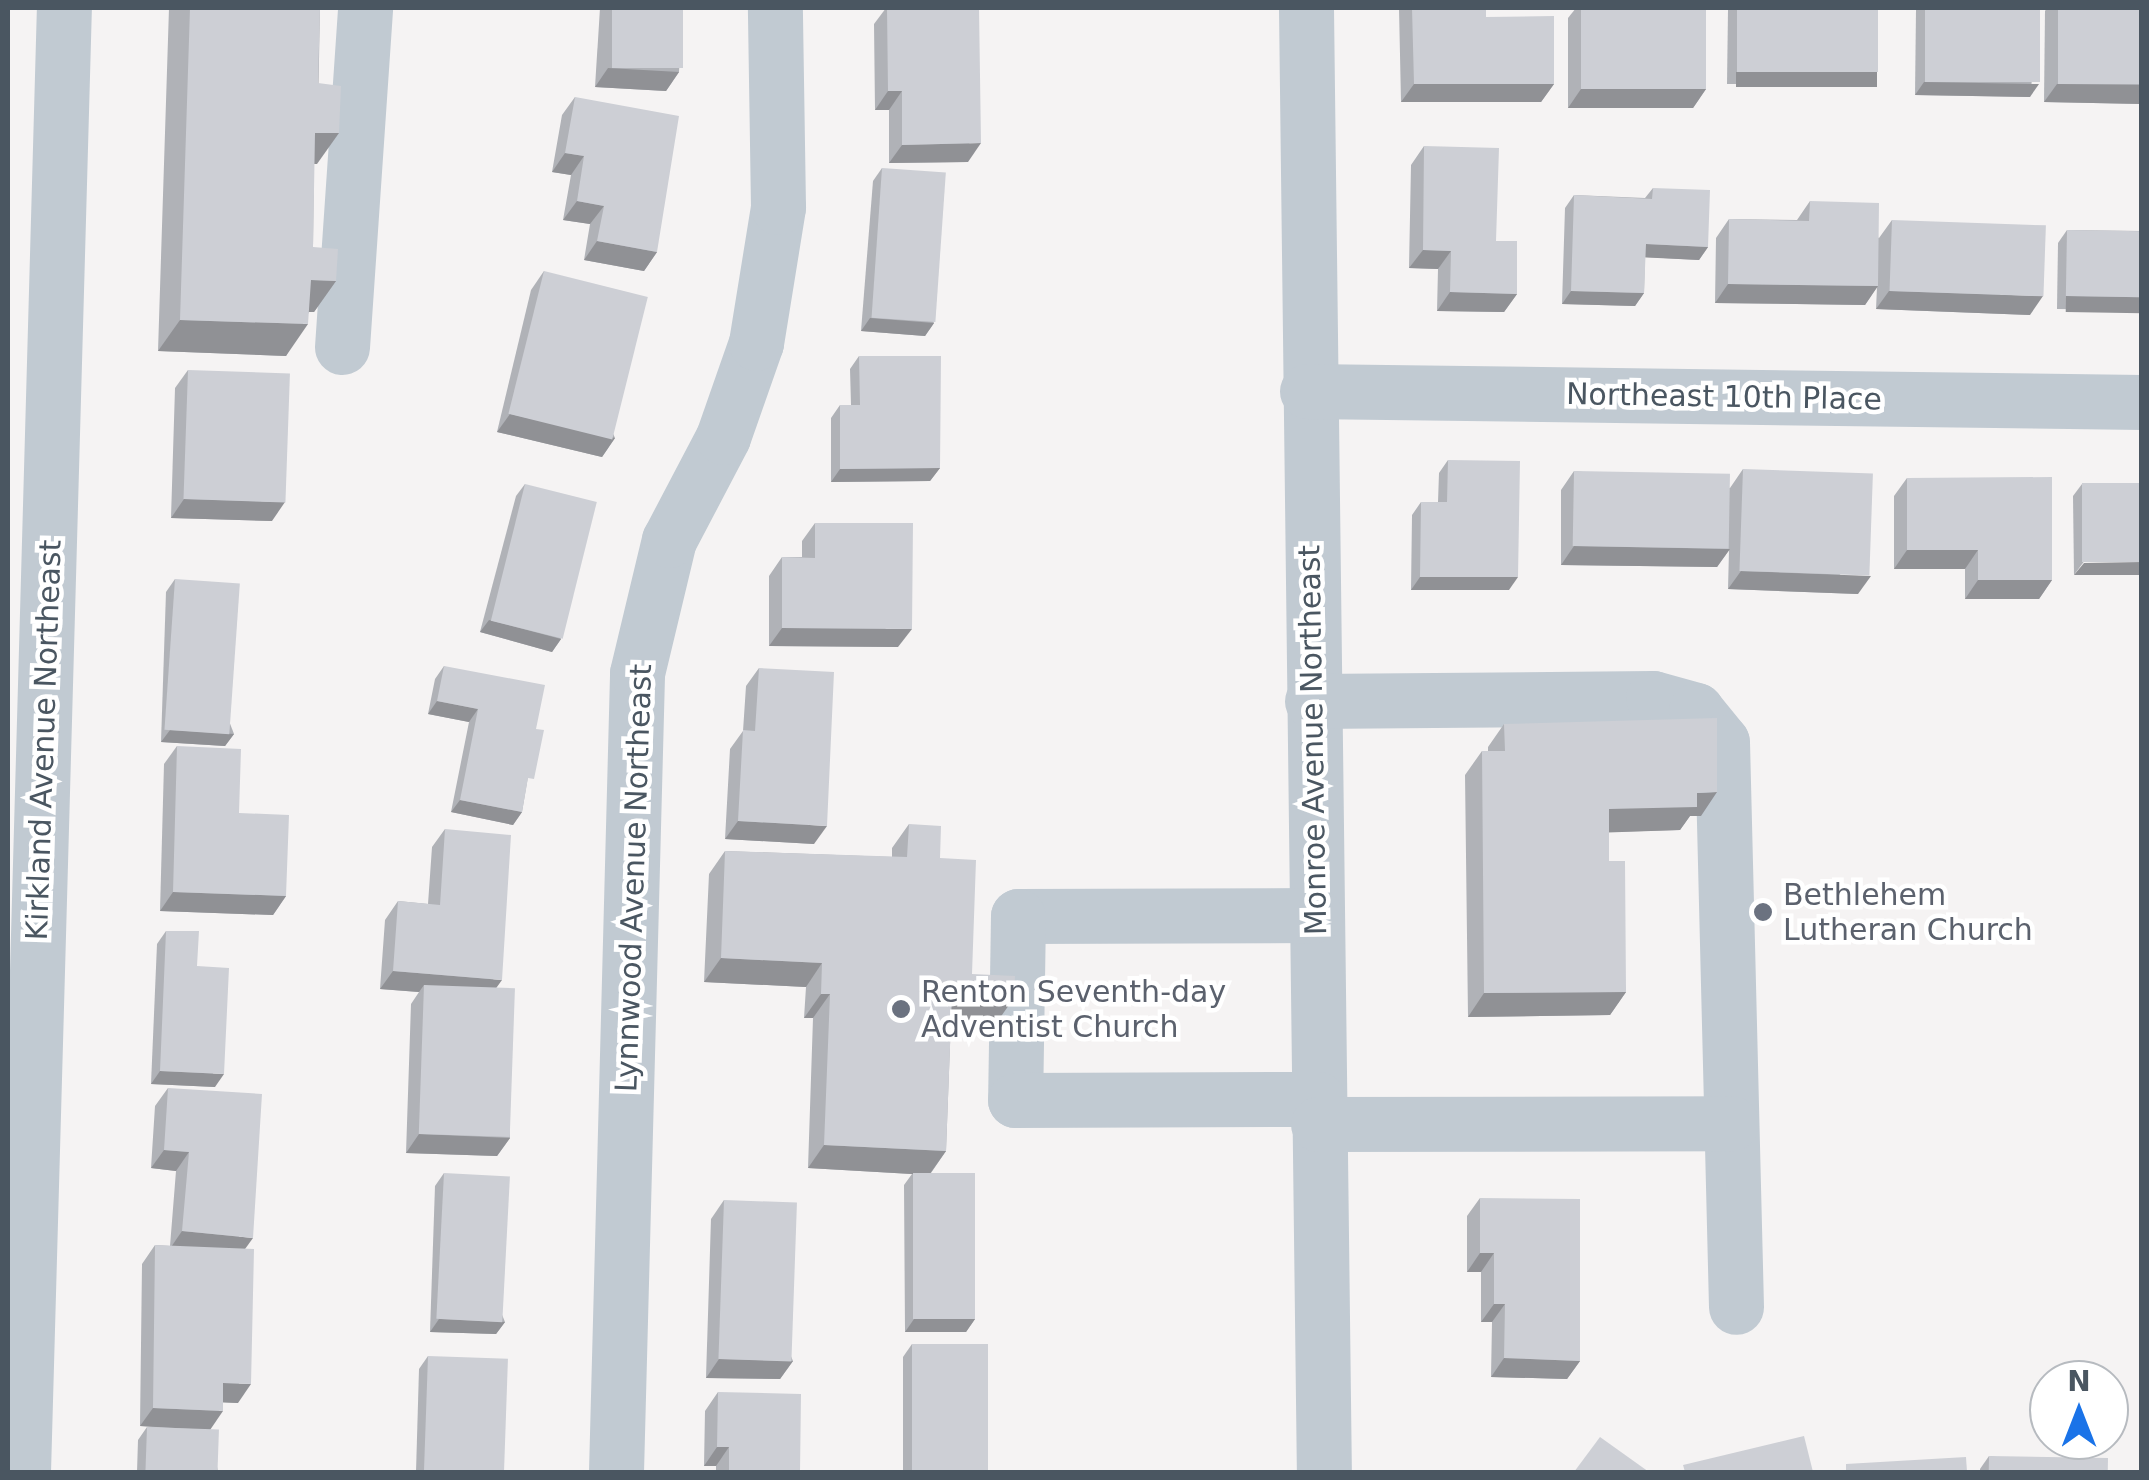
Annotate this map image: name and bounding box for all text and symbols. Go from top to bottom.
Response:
street label: Northeast 10th Place [1566,376,1882,418]
street label: Kirkland Avenue Northeast [19,539,69,941]
street label: Monroe Avenue Northeast [1292,545,1334,935]
street label: Lynnwood Avenue Northeast [609,663,659,1093]
place label: Bethlehem Lutheran Church [1783,877,2033,948]
marker: Bethlehem Lutheran Church [1752,901,1774,923]
place label: Renton Seventh-day Adventist Church [921,974,1226,1044]
marker: Renton Seventh-day Adventist Church [890,998,912,1020]
north arrow [2029,1360,2129,1460]
text: N [2067,1365,2091,1398]

